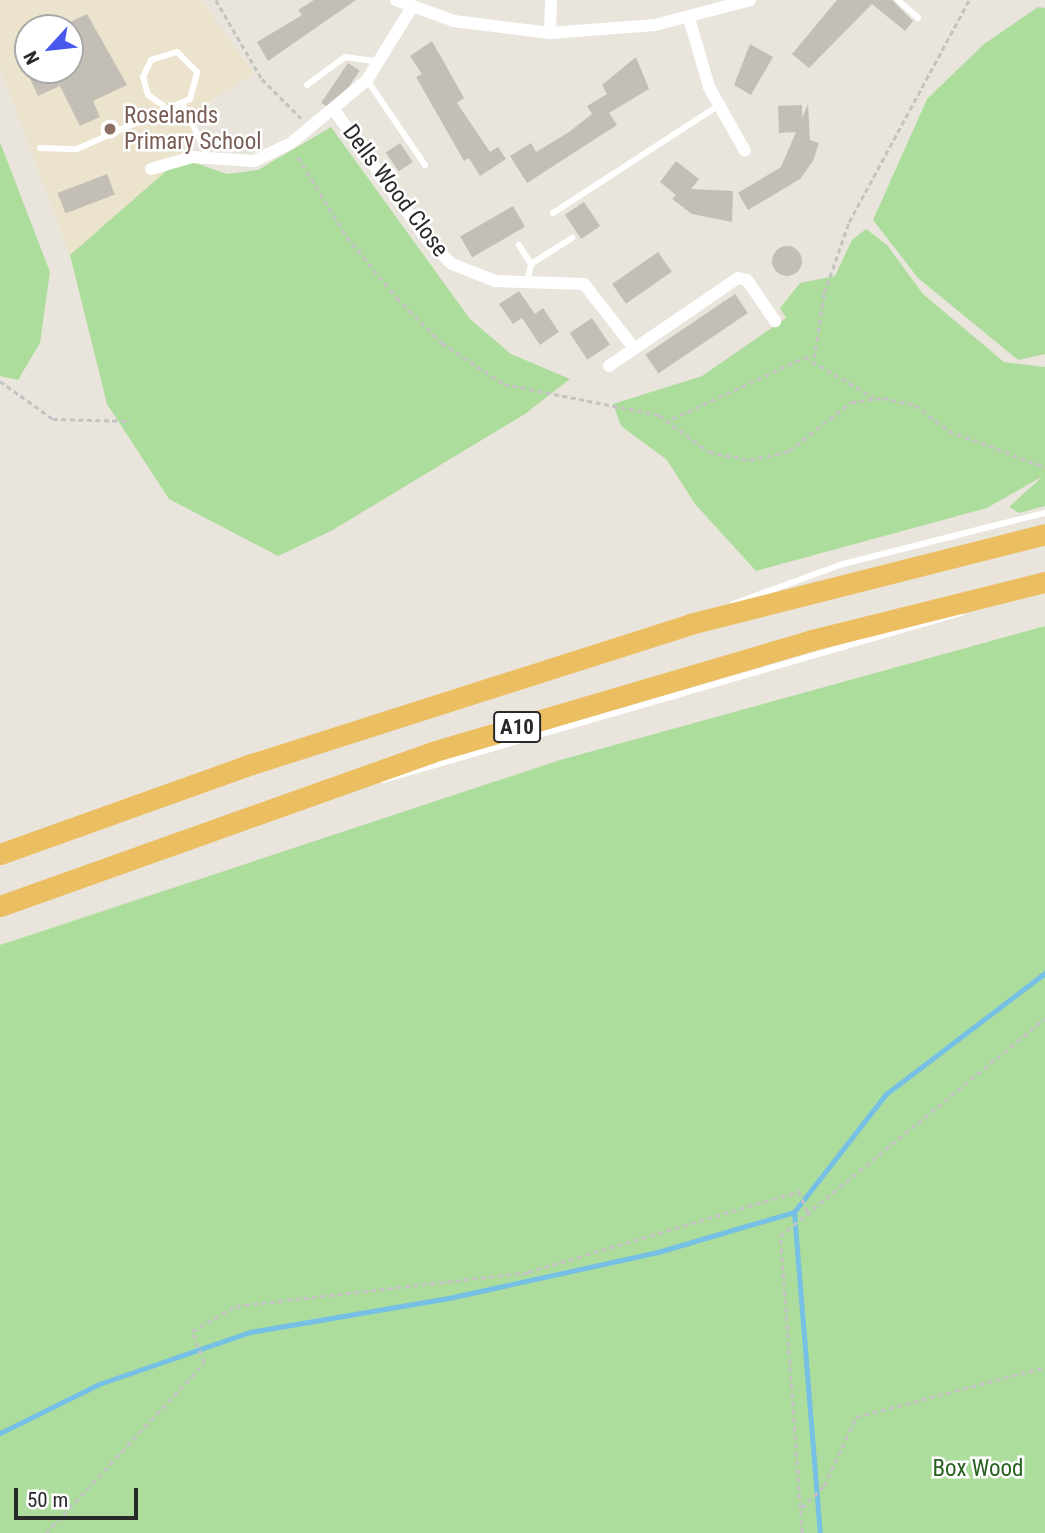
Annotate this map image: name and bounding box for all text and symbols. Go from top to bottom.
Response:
north arrow [14,14,84,84]
text: N [19,47,45,68]
place label: Roselands Primary School [124,102,261,156]
street label: Dells Wood Close [336,119,454,263]
marker: Roselands Primary School [102,121,118,137]
road number: A10 [492,710,542,744]
park label: Box Wood [933,1455,1023,1483]
scale bar [18,1474,142,1518]
text: 50 m [27,1488,68,1512]

